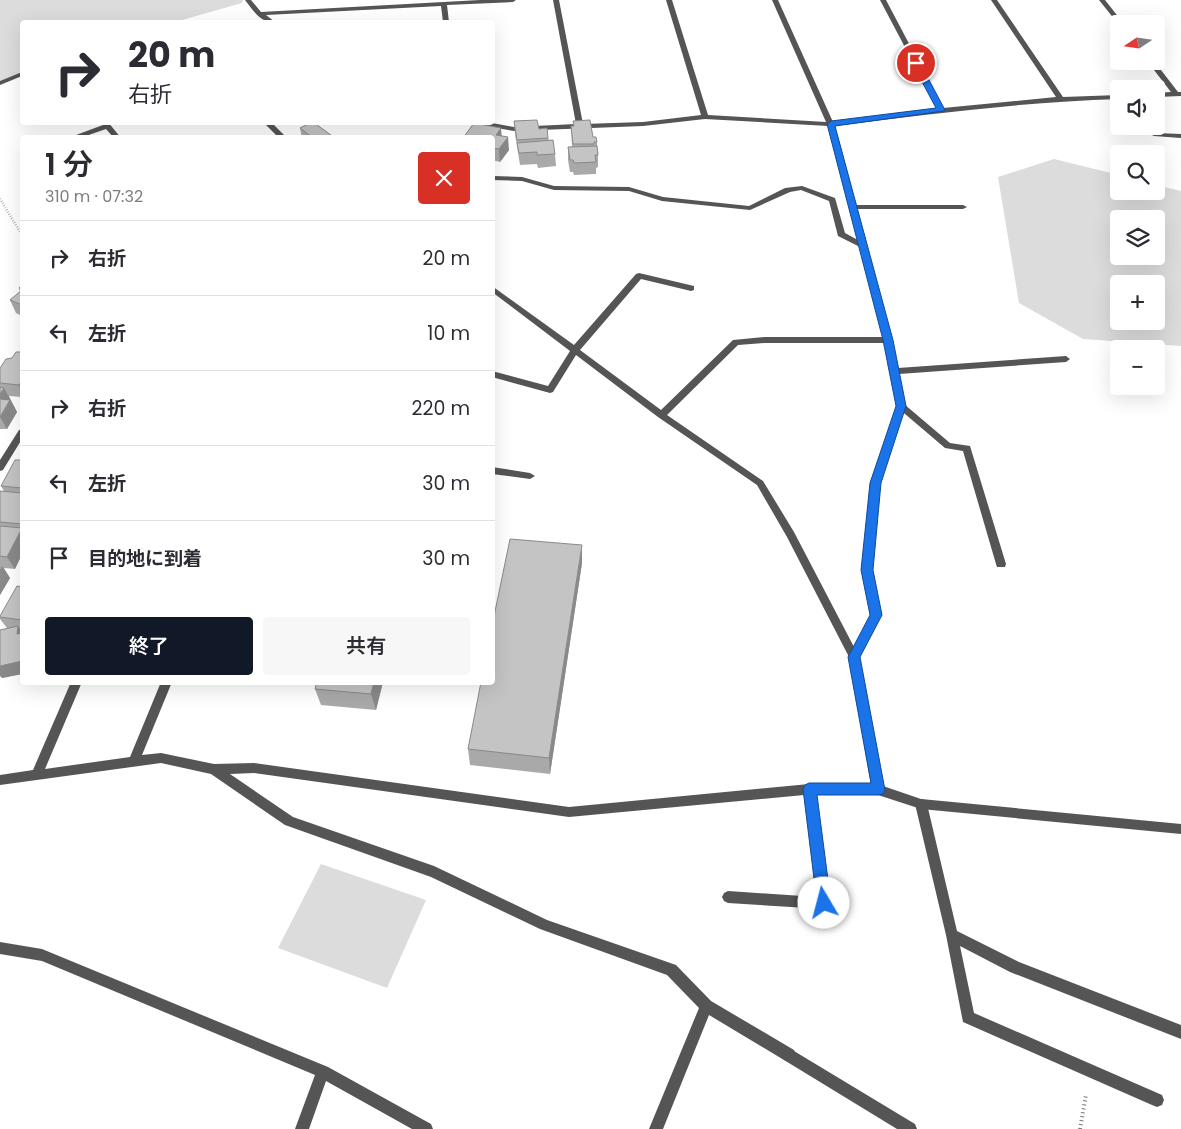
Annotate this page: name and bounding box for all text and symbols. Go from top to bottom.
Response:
north arrow [1110,15,1165,70]
map controls [1110,15,1165,395]
text: 20 m [128,30,215,79]
icon: right [45,40,110,105]
pin [895,42,937,84]
icon: arrive [902,49,930,77]
text: 右折 [128,79,172,110]
button: sound [1110,80,1165,135]
text: 1 分 [45,143,93,186]
button: search [1110,145,1165,200]
button: close [418,152,470,204]
text: 310 m · 07:32 [45,185,143,208]
button: layers [1110,210,1165,265]
icon: right [45,244,73,272]
text: 右折 [88,245,126,272]
text: 20 m [422,245,470,272]
button: + [1110,275,1165,330]
icon: left [45,319,73,347]
text: 左折 [88,320,126,347]
text: 10 m [427,320,470,347]
button: − [1110,340,1165,395]
icon: right [45,394,73,422]
text: 右折 [88,395,126,422]
text: 220 m [412,395,470,422]
icon: left [45,469,73,497]
text: 左折 [88,470,126,497]
text: 30 m [422,470,470,497]
icon: arrive [45,544,73,572]
text: 目的地に到着 [88,545,202,572]
text: 30 m [422,545,470,572]
button: 終了 [45,617,253,675]
button: 共有 [263,617,470,675]
position arrow [797,876,849,928]

